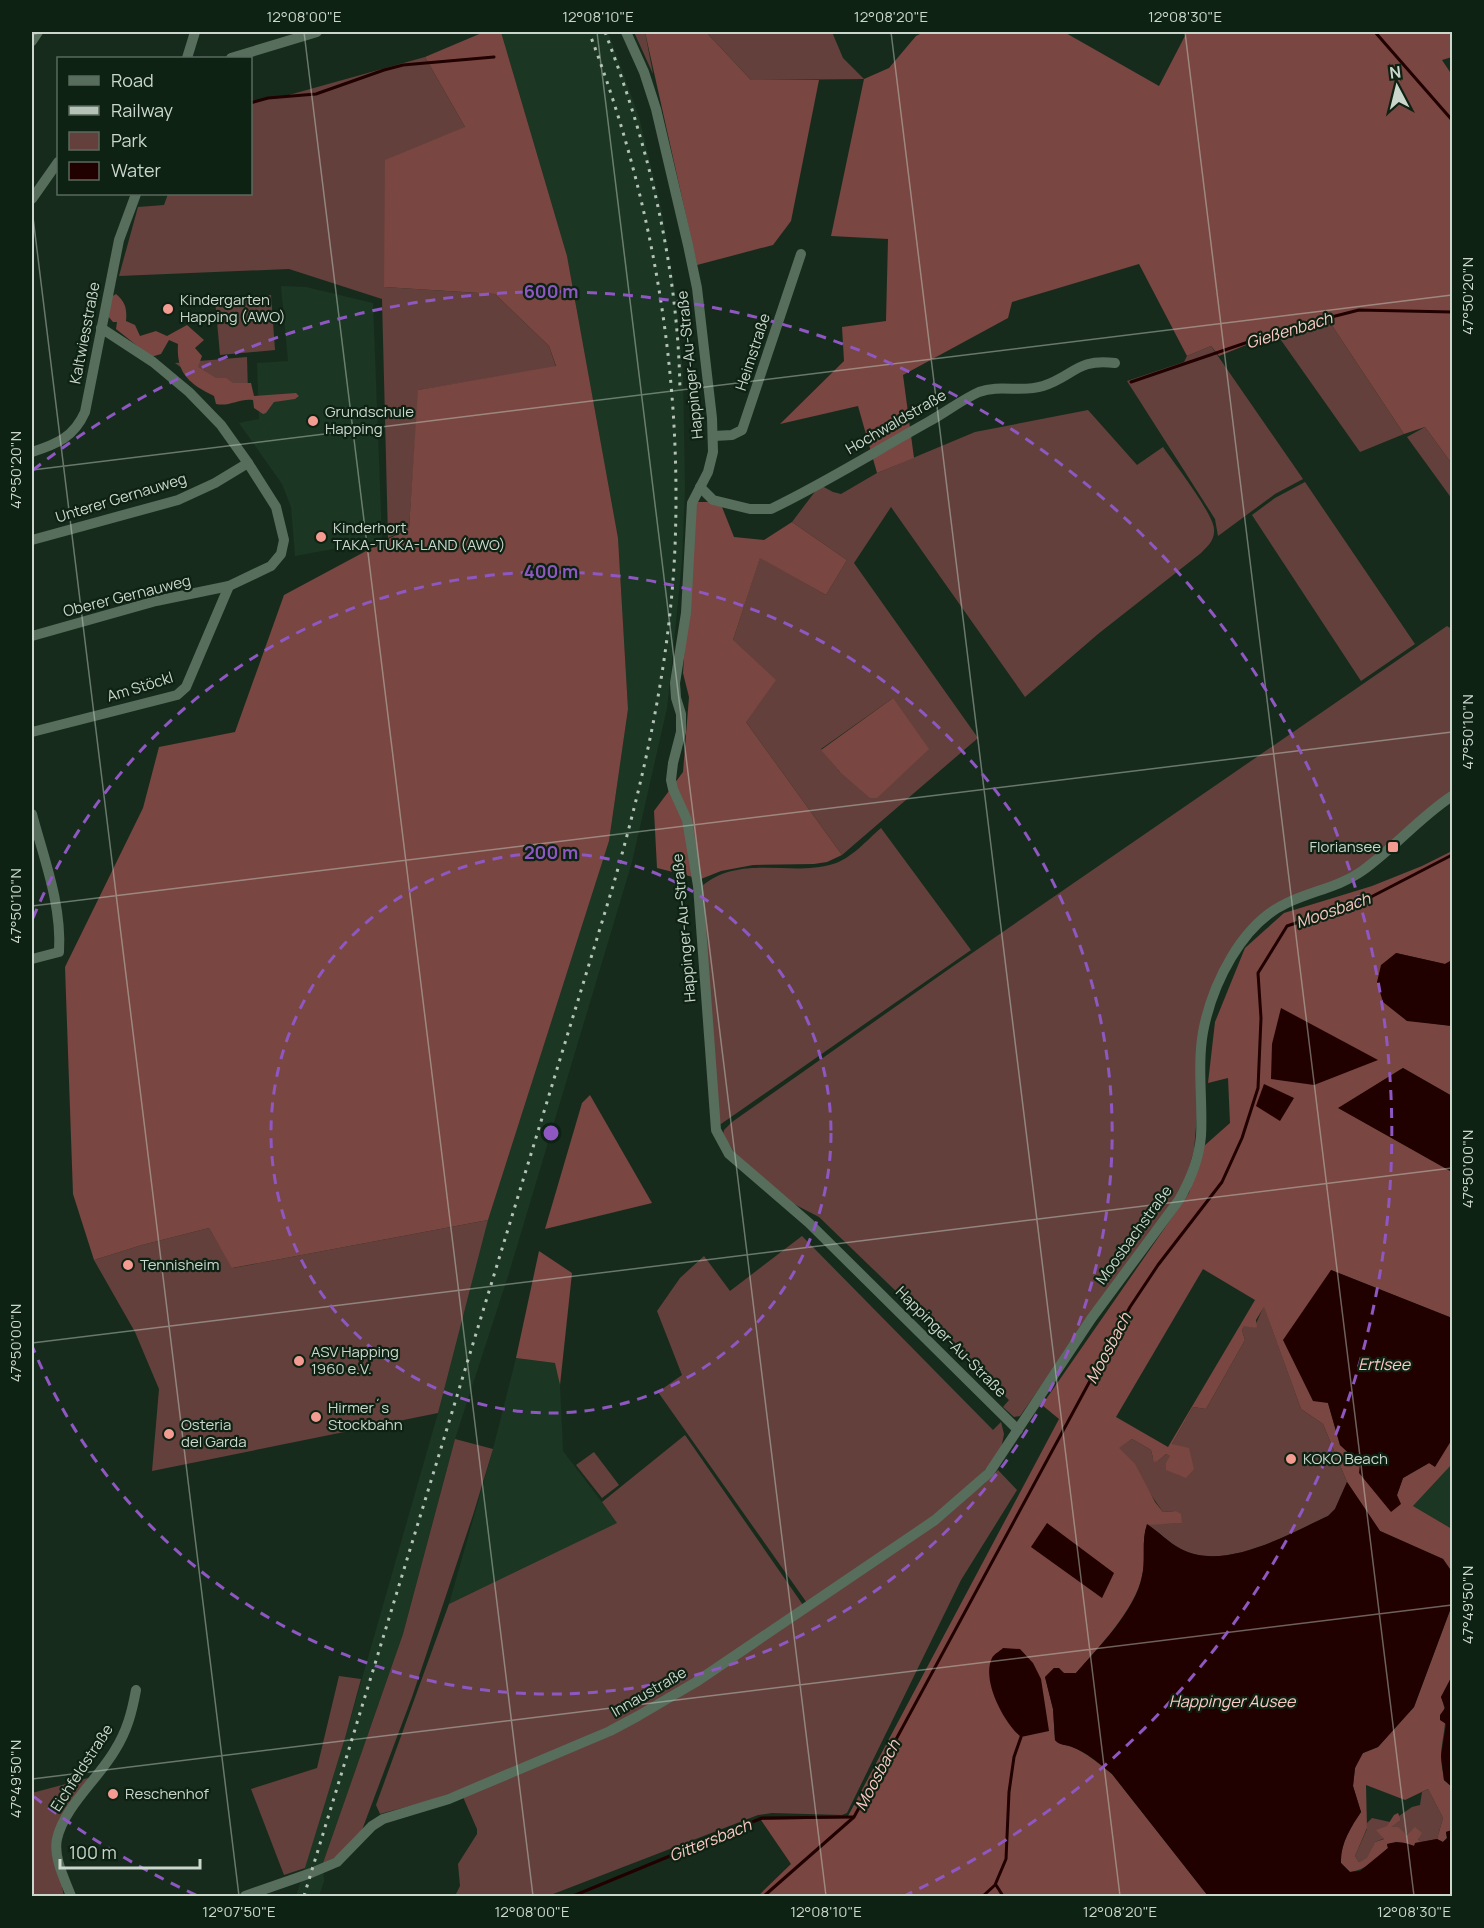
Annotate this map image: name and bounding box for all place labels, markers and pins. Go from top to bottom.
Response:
place label: Kindergarten Happing (AWO) [180,289,286,327]
marker: Kindergarten Happing (AWO) [161,302,175,316]
place label: Grundschule Happing [325,401,414,439]
marker: Grundschule Happing [306,414,320,428]
place label: Kinderhort TAKA-TUKA-LAND (AWO) [333,517,505,555]
marker: Kinderhort TAKA-TUKA-LAND (AWO) [314,530,328,544]
place label: Floriansee [1310,836,1381,857]
marker: Floriansee [1386,840,1400,854]
centre of rings [541,1123,561,1143]
place label: Tennisheim [140,1254,219,1275]
marker: Tennisheim [121,1258,135,1272]
place label: ASV Happing 1960 e.V. [311,1341,399,1379]
marker: ASV Happing 1960 e.V. [292,1354,306,1368]
place label: Hirmer´s Stockbahn [328,1397,403,1435]
marker: Hirmer´s Stockbahn [309,1410,323,1424]
place label: Osteria del Garda [181,1414,247,1452]
marker: Osteria del Garda [162,1427,176,1441]
place label: KOKO Beach [1303,1448,1388,1469]
marker: KOKO Beach [1284,1452,1298,1466]
place label: Reschenhof [125,1783,210,1804]
marker: Reschenhof [106,1787,120,1801]

